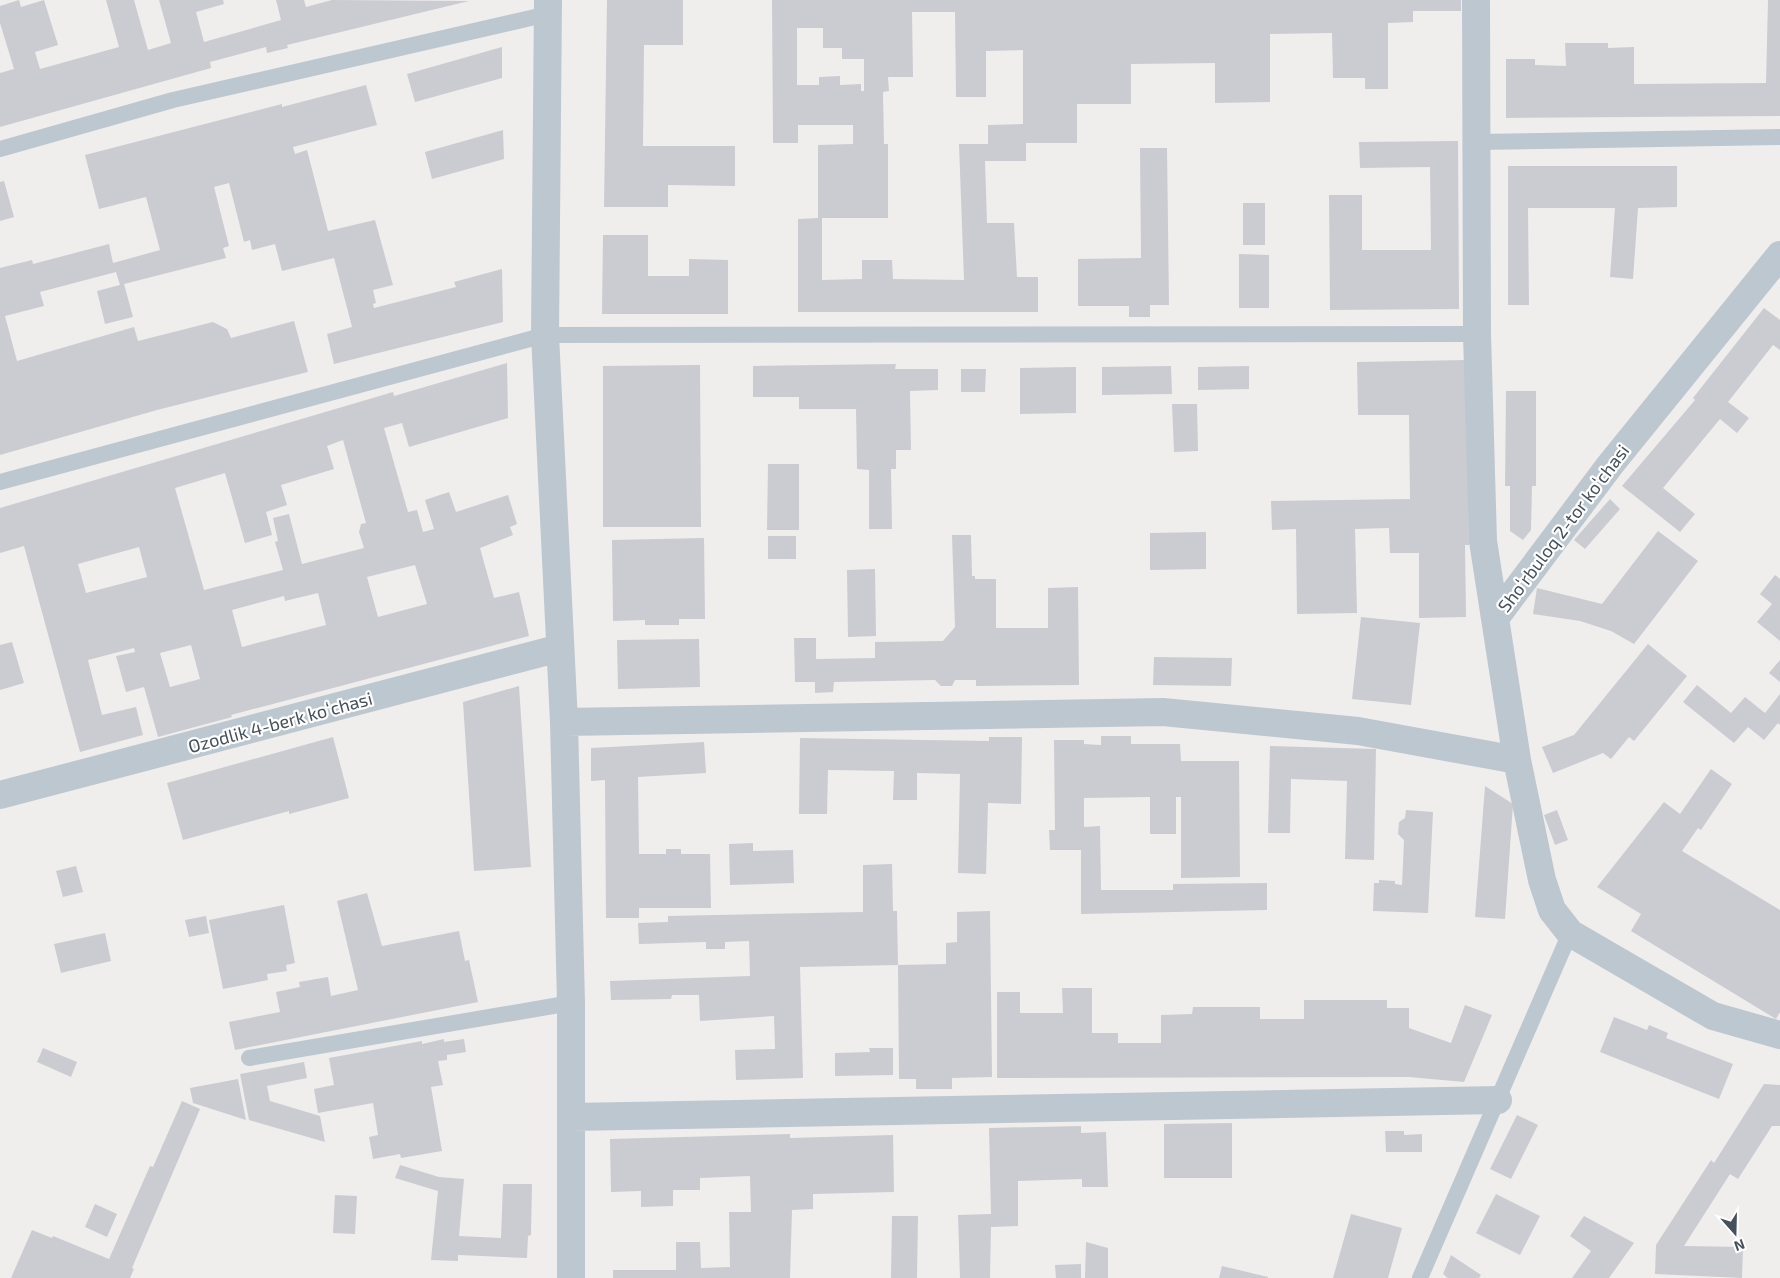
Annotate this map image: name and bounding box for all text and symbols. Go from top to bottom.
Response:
street label: Shoʻrbuloq 2-tor koʻchasi [1493,440,1633,616]
street label: Ozodlik 4-berk koʻchasi [185,687,375,757]
north arrow [1710,1208,1760,1258]
text: N [1732,1236,1747,1255]

